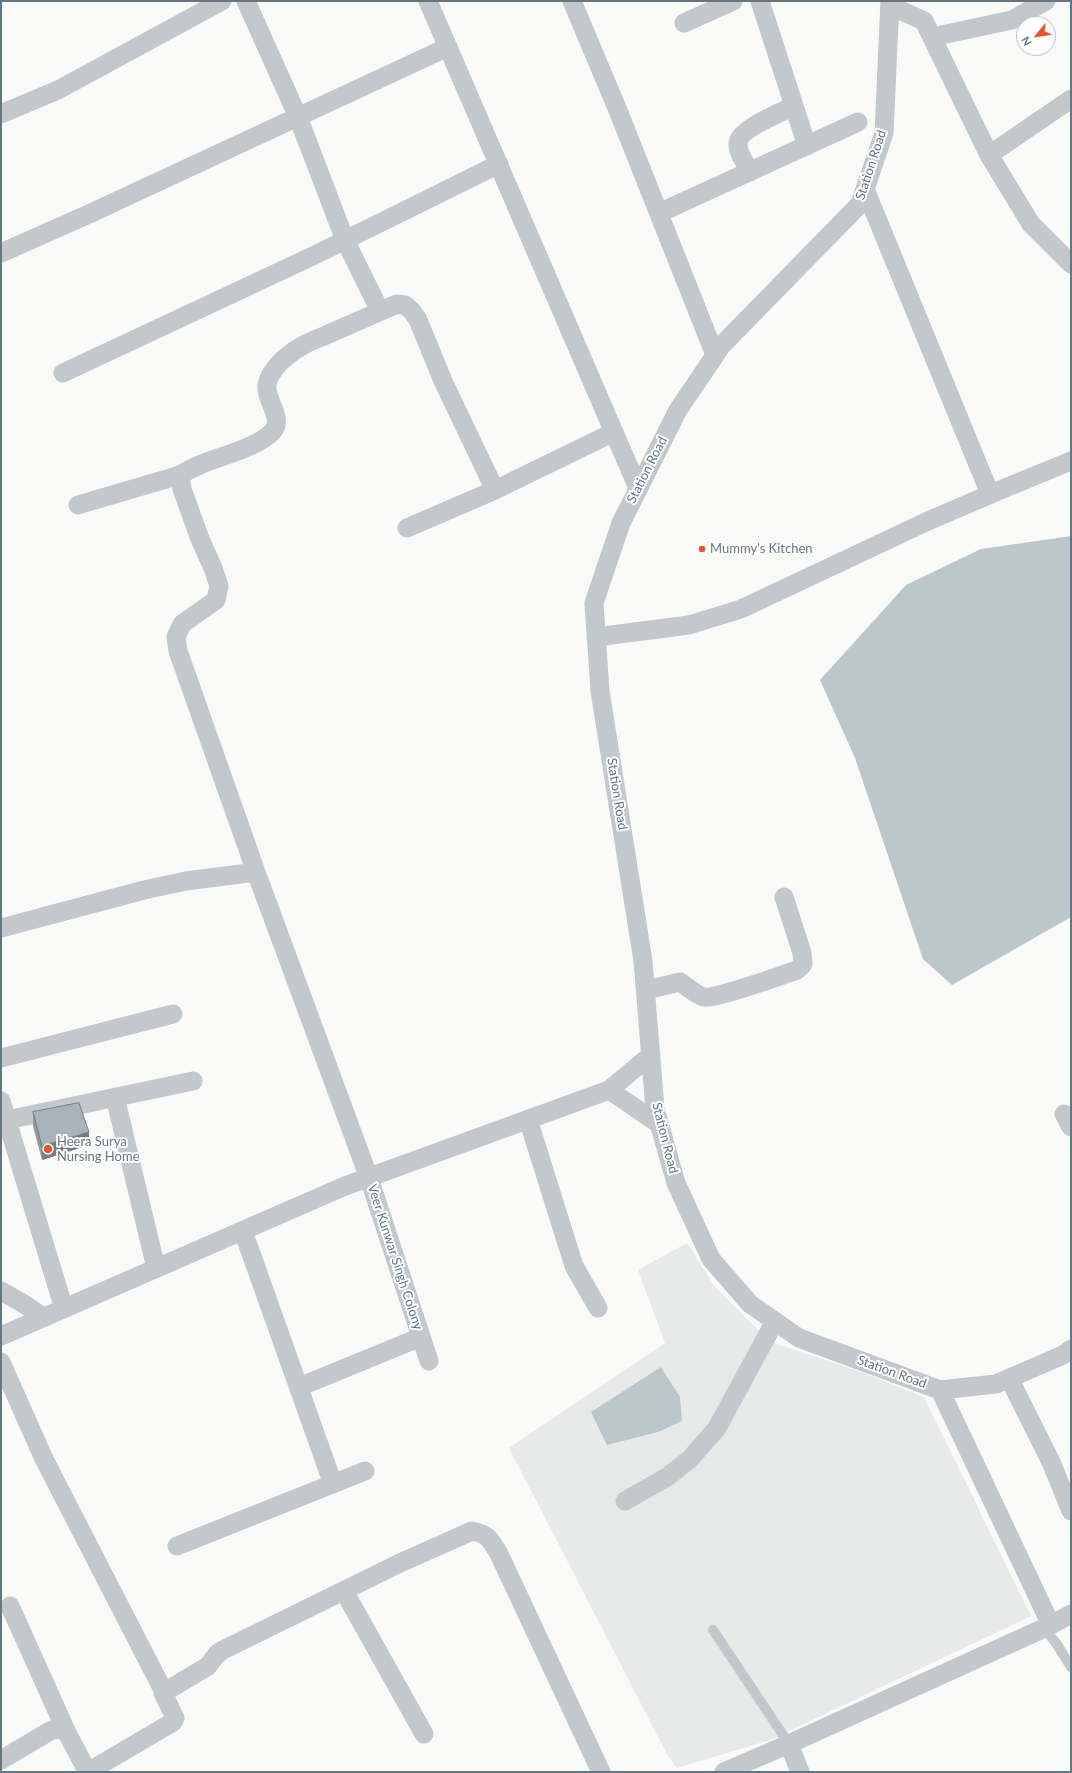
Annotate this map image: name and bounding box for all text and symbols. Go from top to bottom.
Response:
north arrow [1016,16,1056,56]
text: N [1018,35,1034,48]
street label: Station Road [852,128,890,202]
street label: Station Road [624,434,670,506]
place label: Mummy's Kitchen [710,541,813,557]
marker: Mummy's Kitchen [697,544,707,554]
street label: Station Road [604,757,630,831]
street label: Station Road [649,1101,681,1175]
place label: Heera Surya Nursing Home [57,1134,139,1165]
marker: Heera Surya Nursing Home [42,1143,54,1155]
street label: Veer Kunwar Singh Colony [364,1182,426,1332]
street label: Station Road [855,1352,929,1392]

